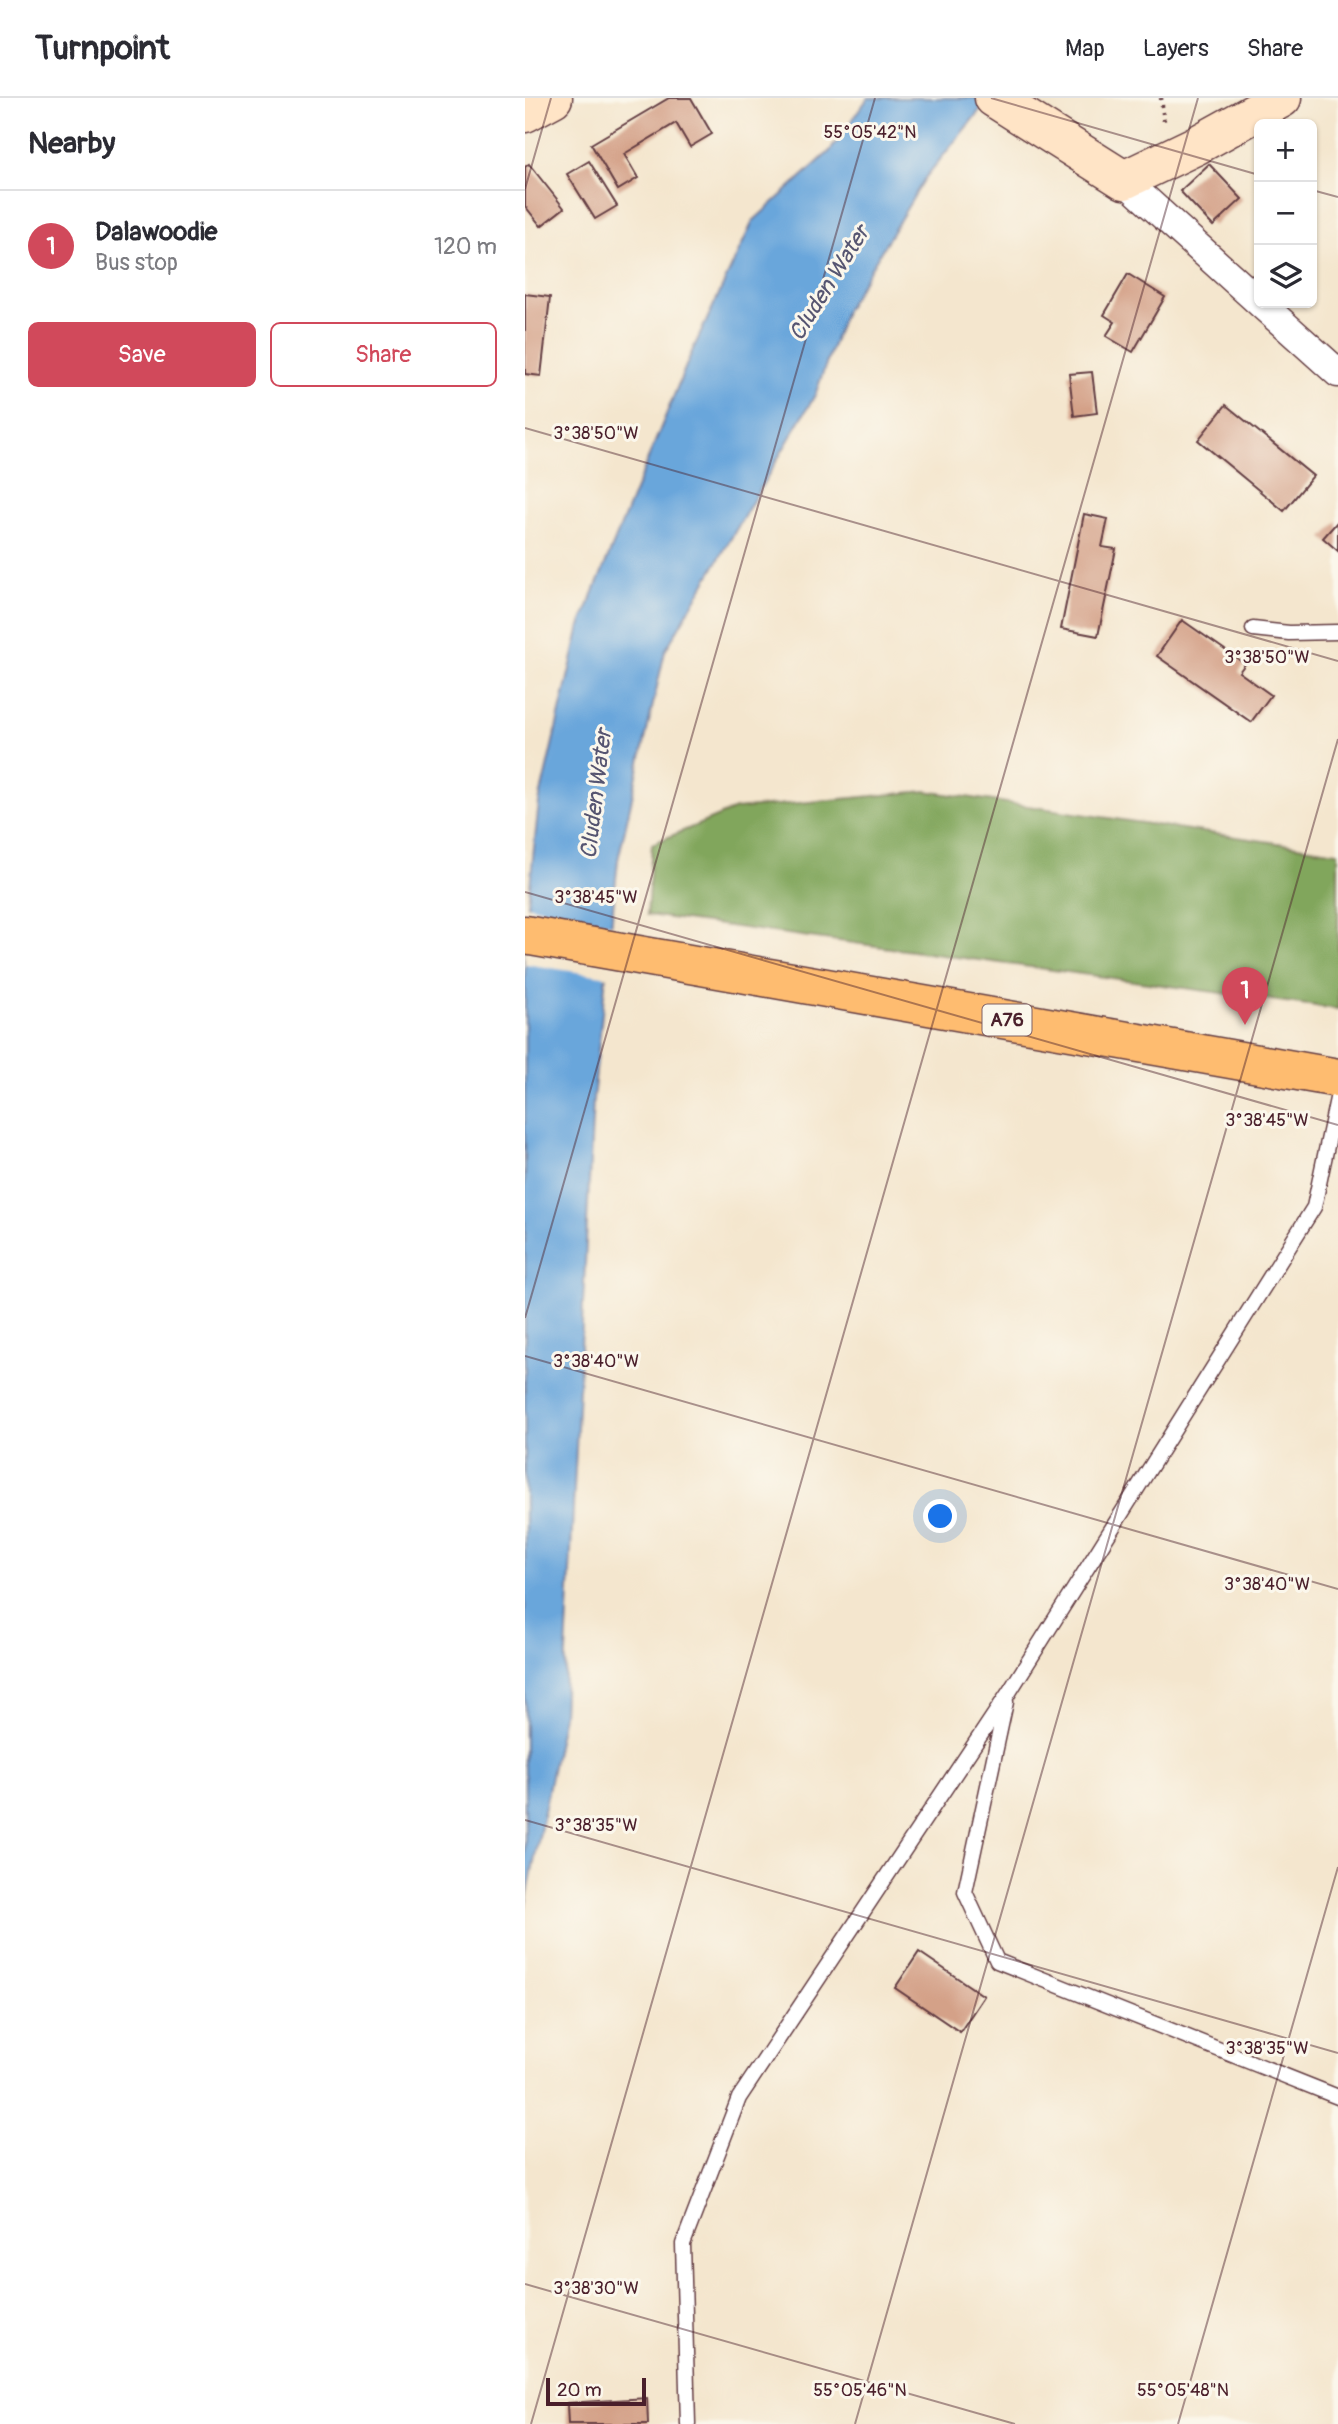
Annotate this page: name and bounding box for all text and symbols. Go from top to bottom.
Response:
text: Turnpoint [35,28,170,69]
text: Map [1065,34,1105,63]
text: Layers [1143,34,1209,63]
text: Share [1247,34,1303,63]
map controls [1254,119,1317,308]
button: + [1254,119,1317,182]
text: 55°05'42"N [824,121,917,144]
text: Nearby [28,125,115,162]
button: − [1254,182,1317,245]
text: Dalawoodie [95,216,217,248]
water label: Cluden Water [782,218,877,346]
text: 1 [47,232,56,261]
text: 120 m [434,232,497,261]
button: layers [1254,245,1317,308]
text: Bus stop [95,248,178,277]
button: Save [28,322,256,387]
button: Share [270,322,497,387]
text: 3°38'50"W [553,422,639,445]
text: 3°38'50"W [1224,646,1310,669]
water label: Cluden Water [574,725,619,860]
text: 3°38'45"W [554,886,638,909]
pin: 1 [1222,967,1268,1025]
road number: A76 [983,1004,1031,1036]
text: 3°38'45"W [1225,1109,1309,1132]
text: 3°38'40"W [553,1350,639,1373]
your location [923,1499,957,1533]
text: 3°38'40"W [1224,1573,1310,1596]
text: 3°38'35"W [554,1814,638,1837]
text: 3°38'35"W [1225,2037,1309,2060]
text: 3°38'30"W [553,2277,639,2300]
scale bar [546,2375,646,2407]
text: 20 m [557,2378,602,2402]
text: 55°05'46"N [813,2379,907,2402]
text: 55°05'48"N [1137,2379,1229,2402]

